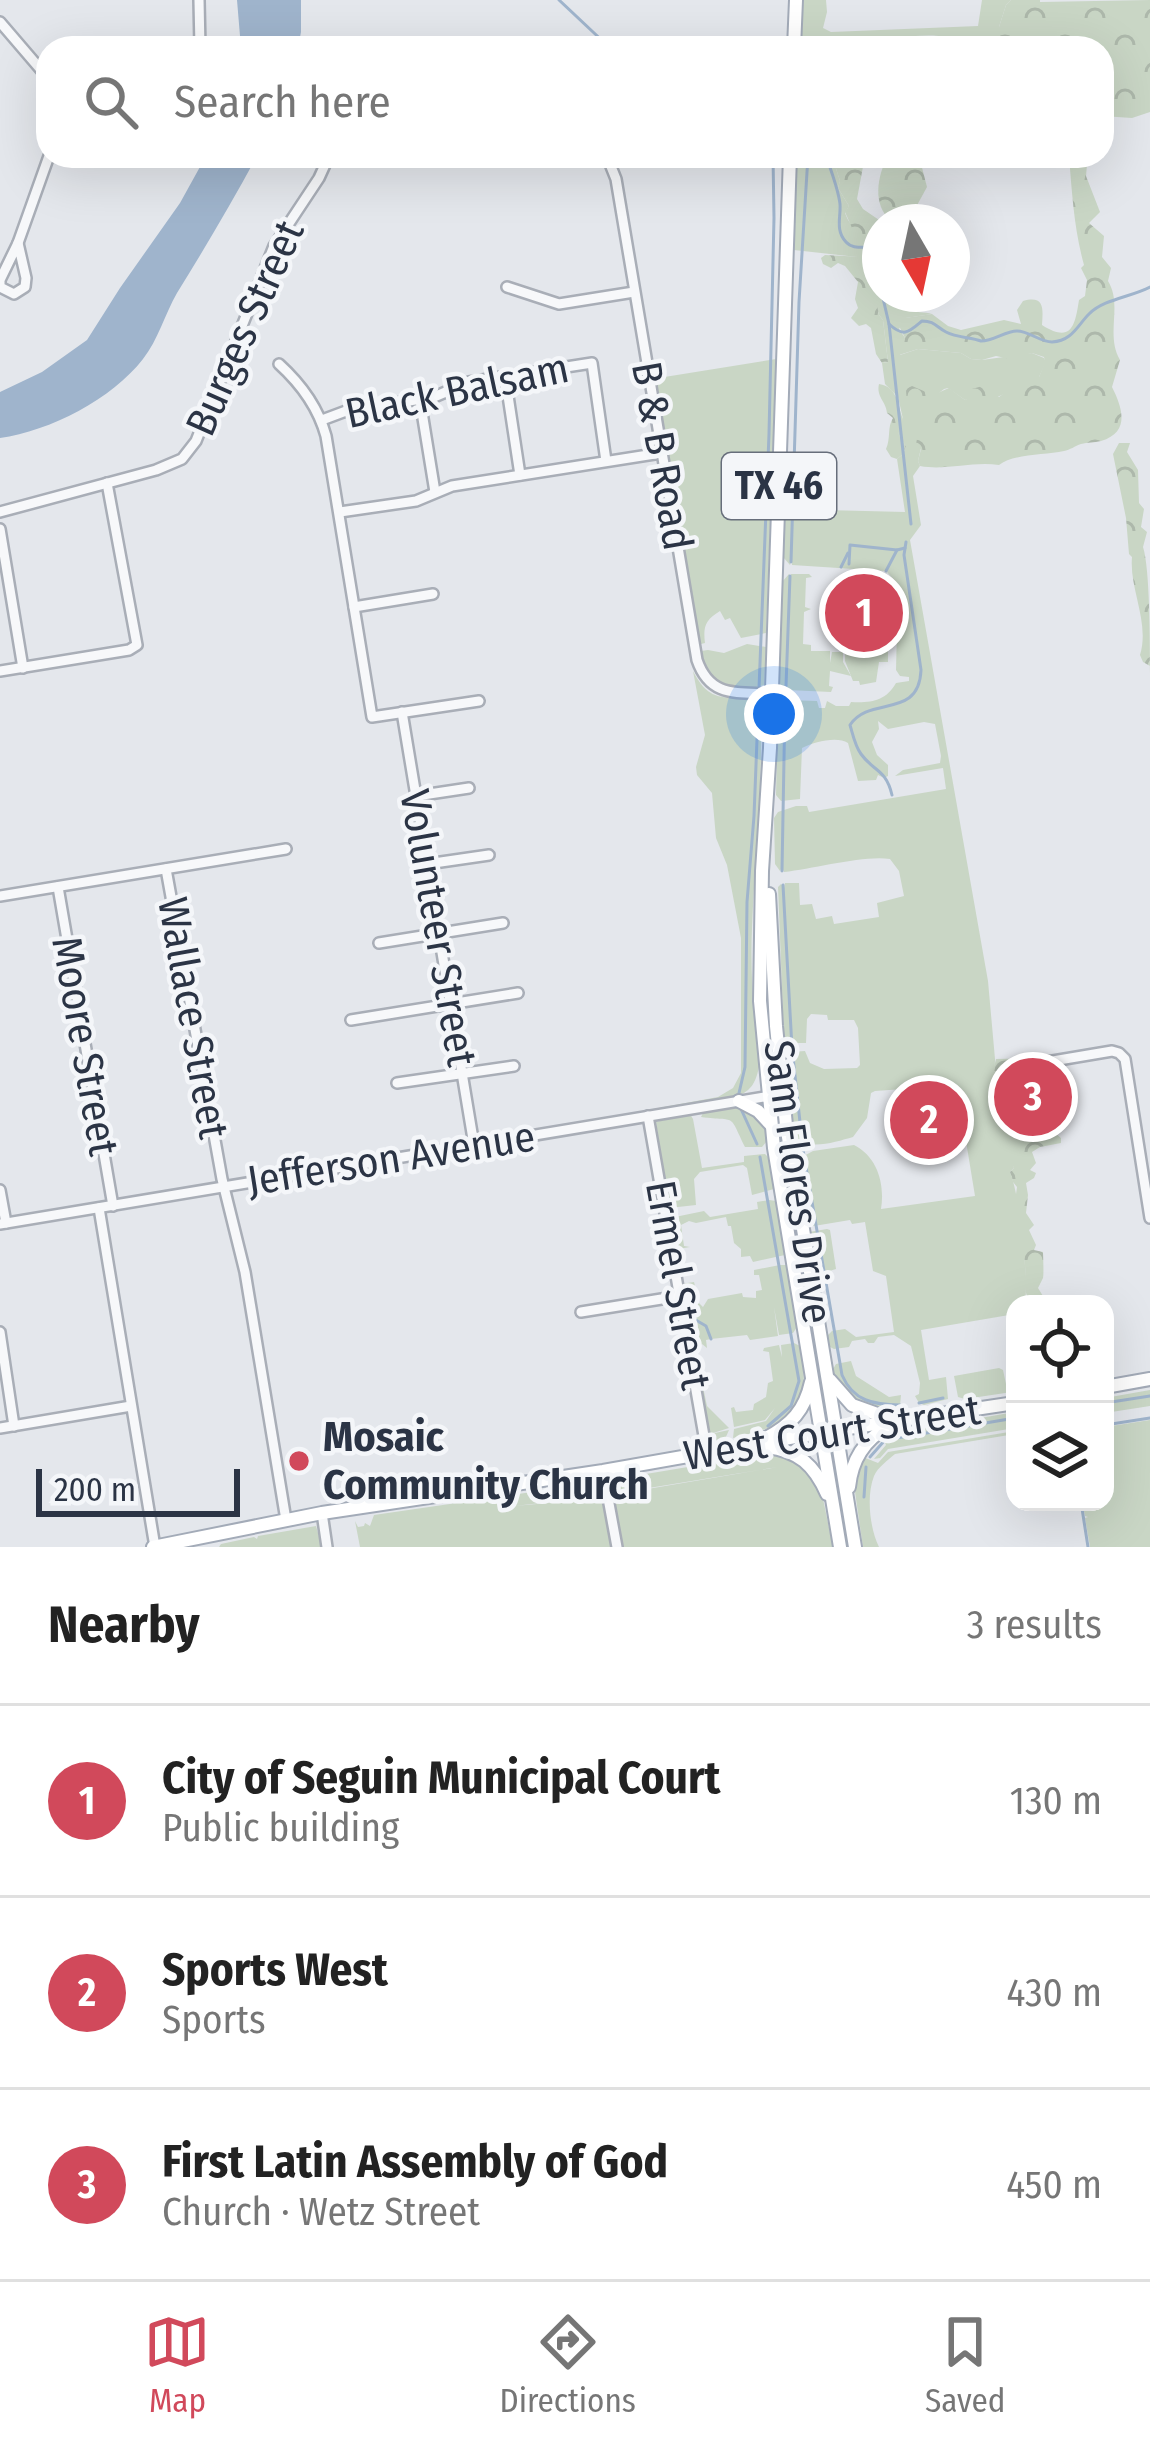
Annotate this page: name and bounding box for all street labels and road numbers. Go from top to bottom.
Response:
street label: Burges Street [175,213,315,443]
street label: Black Balsam [341,343,573,439]
street label: B & B Road [621,358,703,554]
road number: TX 46 [722,453,836,519]
street label: Volunteer Street [389,786,487,1070]
street label: Wallace Street [147,894,239,1143]
street label: Moore Street [41,933,129,1160]
street label: Sam Flores Drive [753,1037,843,1327]
street label: Jefferson Avenue [244,1112,538,1206]
street label: Ermel Street [635,1177,721,1394]
street label: West Court Street [680,1385,984,1481]

